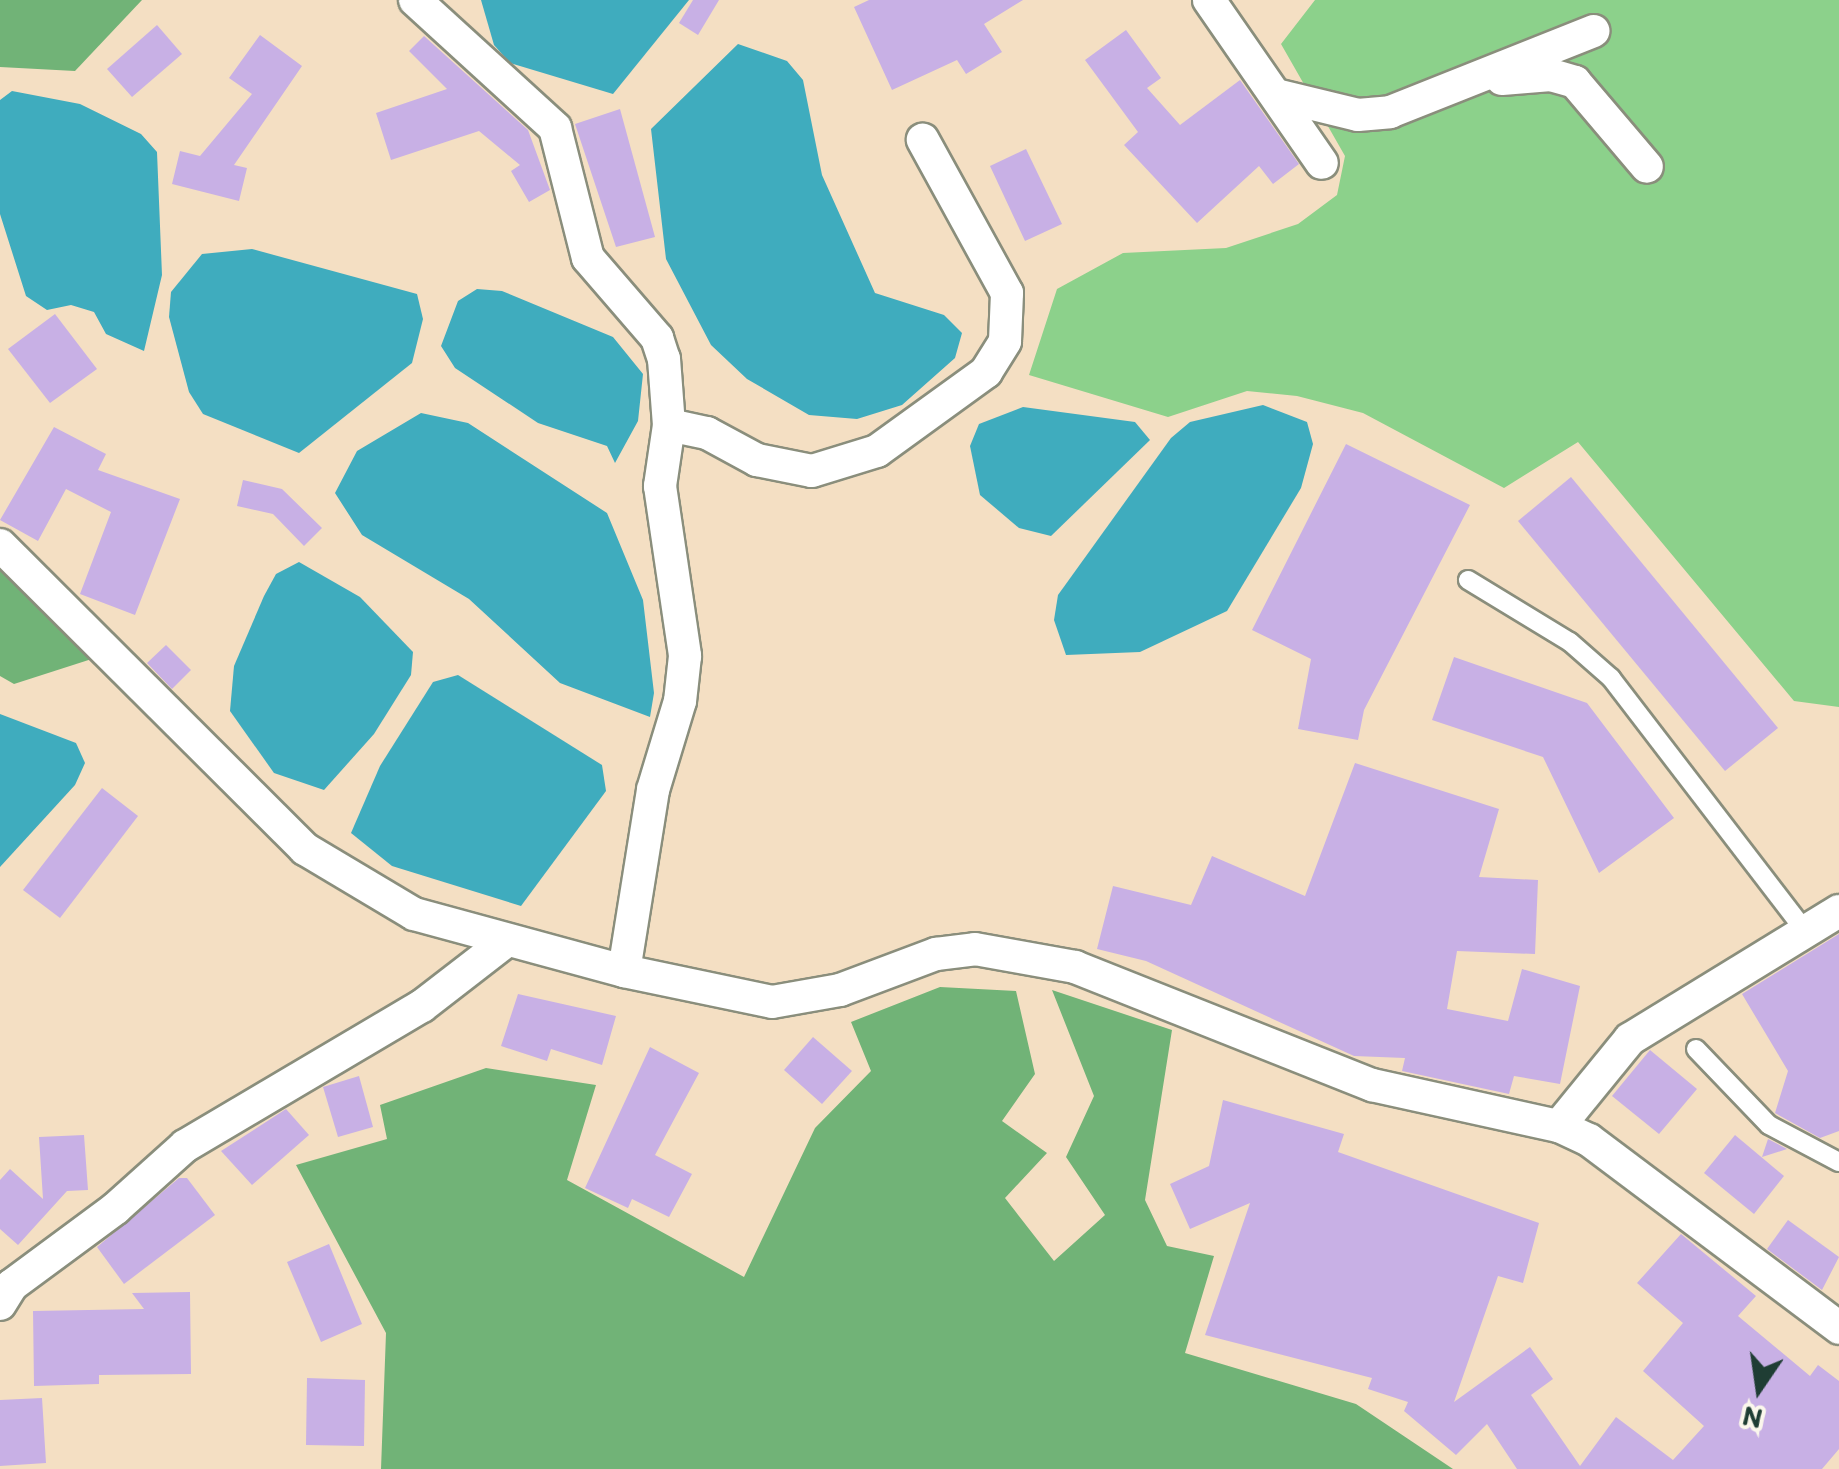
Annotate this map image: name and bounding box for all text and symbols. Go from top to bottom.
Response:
north arrow [1709,1339,1809,1439]
text: N [1739,1400,1765,1437]

